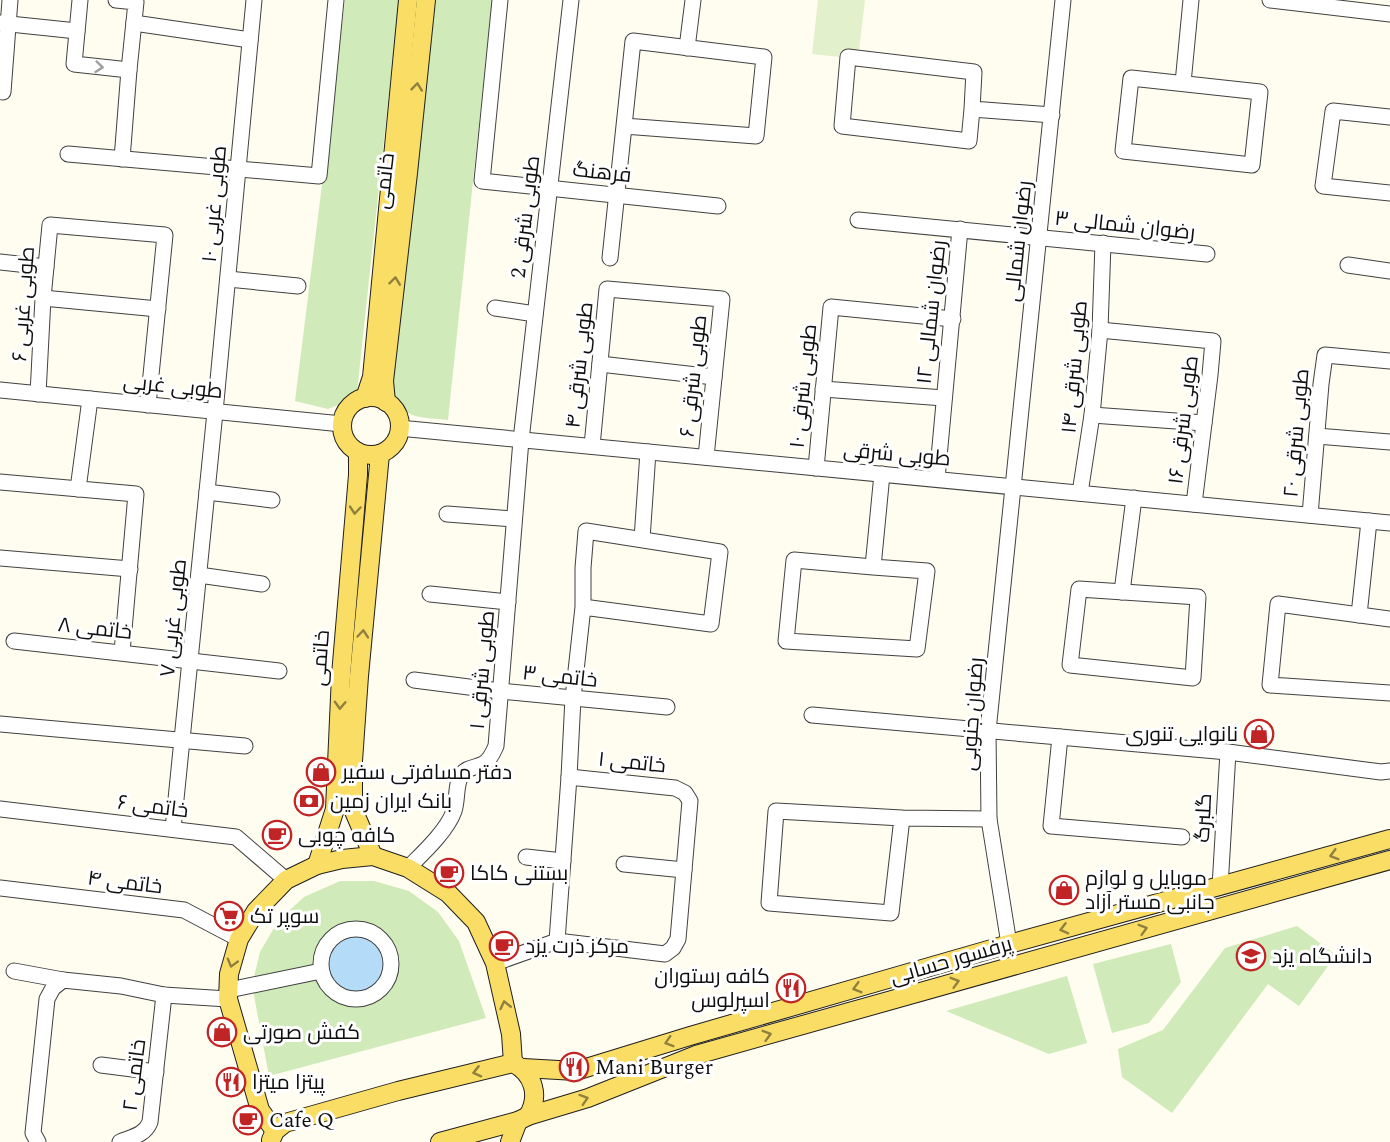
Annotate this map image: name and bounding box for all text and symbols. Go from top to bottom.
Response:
one-way arrow [95,60,104,73]
one-way arrow [410,83,423,92]
street label: طوبی غربی ۱۰ [194,144,236,264]
street label: خاتمی [366,151,404,211]
street label: طوبی شرقی 2 [503,154,549,280]
street label: فرهنگ [571,154,633,192]
street label: رضوان شمالی [997,179,1041,303]
street label: رضوان شمالی ۳ [1053,203,1197,249]
street label: رضوان شمالی ۱۲ [909,239,955,386]
street label: طوبی غربی ۶ [4,245,44,363]
one-way arrow [389,276,401,286]
street label: طوبی شرقی ۱۴ [1053,299,1097,435]
street label: طوبی شرقی ۴ [557,300,603,430]
street label: طوبی شرقی ۶ [672,313,716,439]
street label: طوبی شرقی ۱۰ [782,322,826,450]
street label: طوبی شرقی ۱۶ [1160,354,1208,486]
street label: طوبی غربی [121,366,224,408]
street label: طوبی شرقی ۲۰ [1275,367,1319,499]
street label: طوبی شرقی [842,434,952,476]
one-way arrow [349,506,362,515]
street label: طوبی غربی ۷ [152,558,196,679]
street label: خاتمی ۸ [56,609,134,649]
street label: طوبی شرقی ۱ [462,609,504,731]
street label: خاتمی [303,629,339,687]
one-way arrow [356,629,369,639]
street label: رضوان جنوبی [953,656,993,772]
street label: خاتمی ۳ [521,657,599,697]
one-way arrow [333,700,346,709]
shop icon: نانوایی تنوری [1243,718,1275,750]
place label: نانوایی تنوری [1125,719,1238,751]
street label: خاتمی ۱ [596,744,667,782]
shop icon: دفتر مسافرتی سفیر [305,756,337,788]
place label: دفتر مسافرتی سفیر [341,757,512,789]
bank icon: بانک ایران زمین [293,785,325,817]
place label: بانک ایران زمین [330,786,452,818]
street label: خاتمی ۶ [115,787,190,827]
street label: گلبرگ [1187,792,1221,844]
cafe icon: کافه چوبی [261,819,293,851]
place label: کافه چوبی [298,820,395,852]
one-way arrow [1329,848,1340,860]
cafe icon: بستنی کاکا [433,857,465,889]
place label: بستنی کاکا [470,858,568,890]
street label: خاتمی ۴ [86,863,164,903]
place label: موبایل و لوازم جانبی مستر آزاد [1085,863,1215,919]
shop icon: موبایل و لوازم جانبی مستر آزاد [1048,874,1080,906]
supermarket icon: سوپر تک [213,900,245,932]
place label: سوپر تک [250,901,319,933]
one-way arrow [1060,921,1070,934]
one-way arrow [1138,924,1148,937]
street label: پرفسور حسابی [886,928,1016,994]
cafe icon: مرکز ذرت یزد [488,930,520,962]
place label: مرکز ذرت یزد [525,931,629,963]
school or university icon: دانشگاه یزد [1235,940,1267,972]
place label: دانشگاه یزد [1272,941,1372,973]
one-way arrow [227,957,239,968]
place label: کافه رستوران اسپرلوس [654,961,770,1017]
restaurant icon: کافه رستوران اسپرلوس [775,972,807,1004]
one-way arrow [949,977,960,989]
one-way arrow [852,980,862,993]
one-way arrow [499,1001,512,1011]
shop icon: کفش صورتی [206,1016,238,1048]
place label: کفش صورتی [243,1017,360,1049]
one-way arrow [762,1029,772,1042]
one-way arrow [665,1035,675,1047]
street label: خاتمی ۲ [115,1037,155,1113]
restaurant icon: Mani Burger [558,1051,590,1083]
place label: Mani Burger [595,1052,713,1084]
one-way arrow [472,1064,482,1077]
restaurant icon: پیتزا میتزا [215,1066,247,1098]
place label: پیتزا میتزا [252,1067,325,1099]
one-way arrow [578,1094,589,1107]
cafe icon: Cafe Q [232,1104,264,1136]
place label: Cafe Q [269,1105,334,1137]

